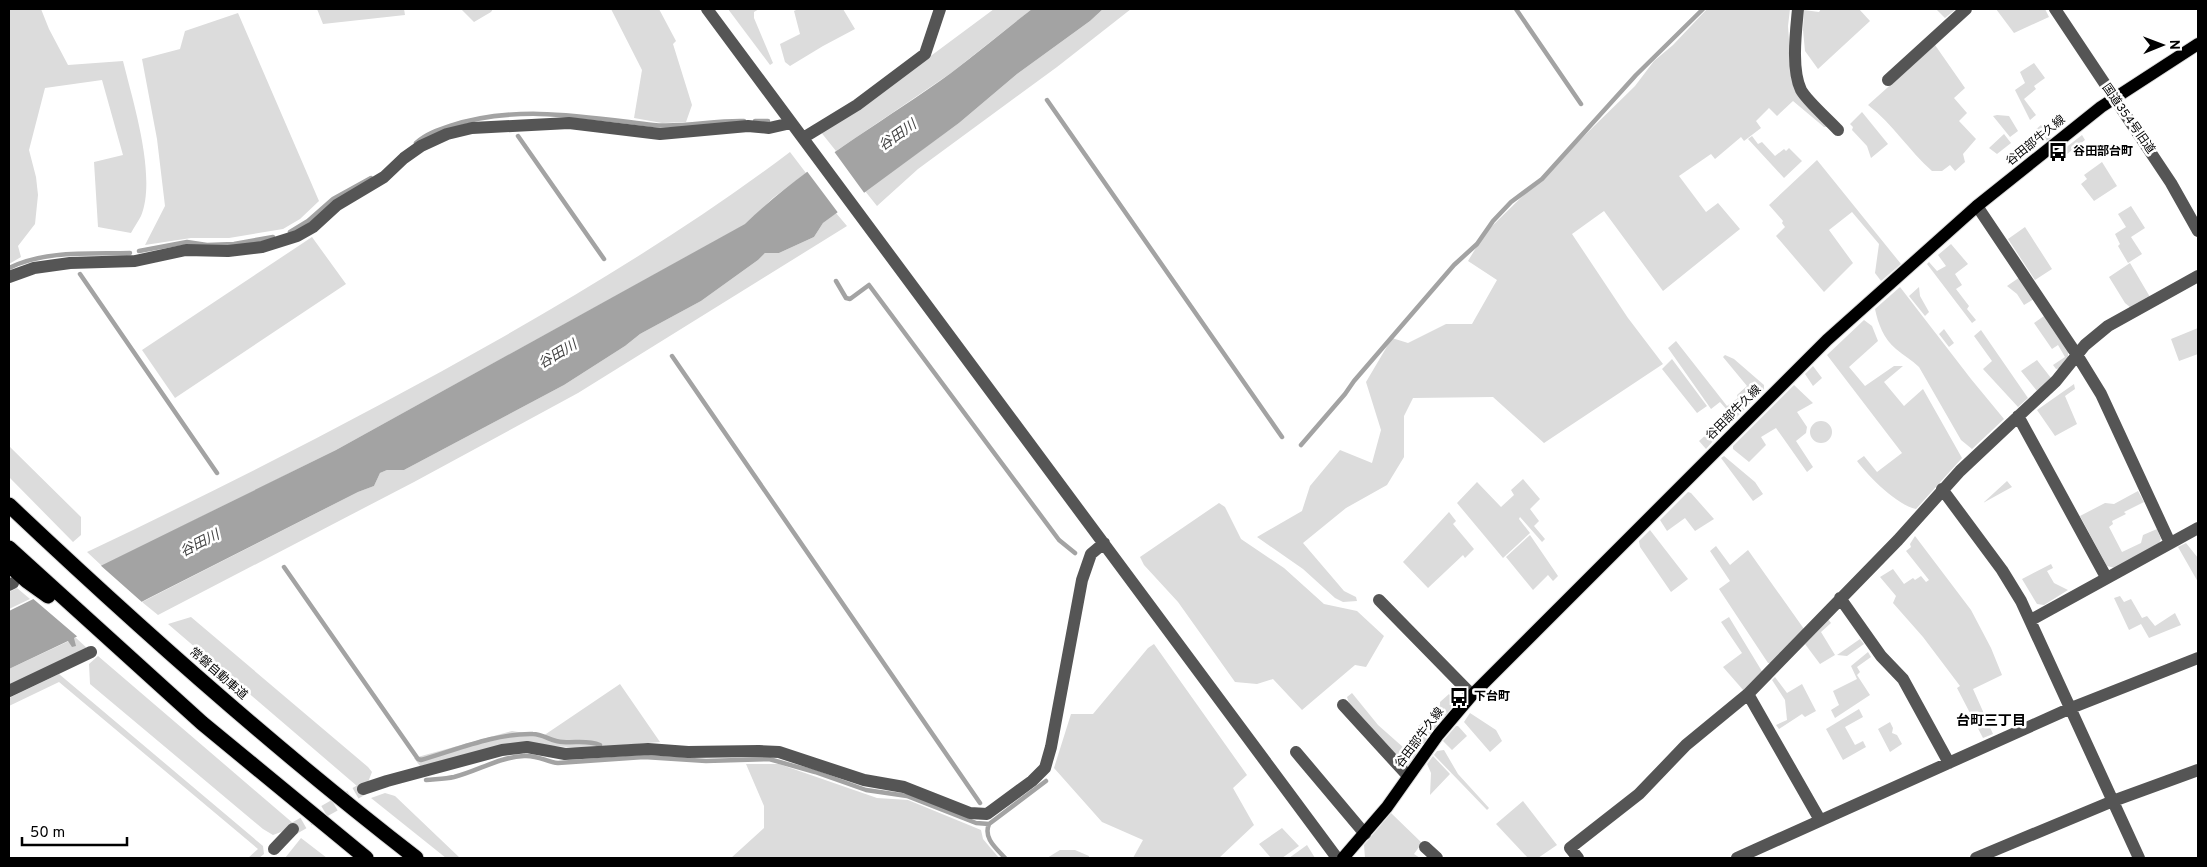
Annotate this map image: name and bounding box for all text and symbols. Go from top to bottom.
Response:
north arrow [2137,20,2187,70]
text: N [2165,40,2182,50]
street label: 国道354号旧道 [2098,81,2158,157]
street label: 谷田部牛久線 [2003,112,2069,170]
water label: 谷田川 [876,116,922,155]
bus stop icon: 谷田部台町 [2047,141,2069,163]
place label: 谷田部台町 [2073,144,2133,160]
water label: 谷田川 [536,336,582,373]
street label: 谷田部牛久線 [1703,382,1765,444]
water label: 谷田川 [177,526,224,561]
street label: 常磐自動車道 [186,644,250,704]
bus stop icon: 下台町 [1448,686,1470,708]
place label: 下台町 [1474,689,1510,705]
street label: 谷田部牛久線 [1392,704,1448,772]
district label: 台町三丁目 [1956,713,2026,730]
scale bar [22,814,128,846]
text: 50 m [30,824,65,843]

